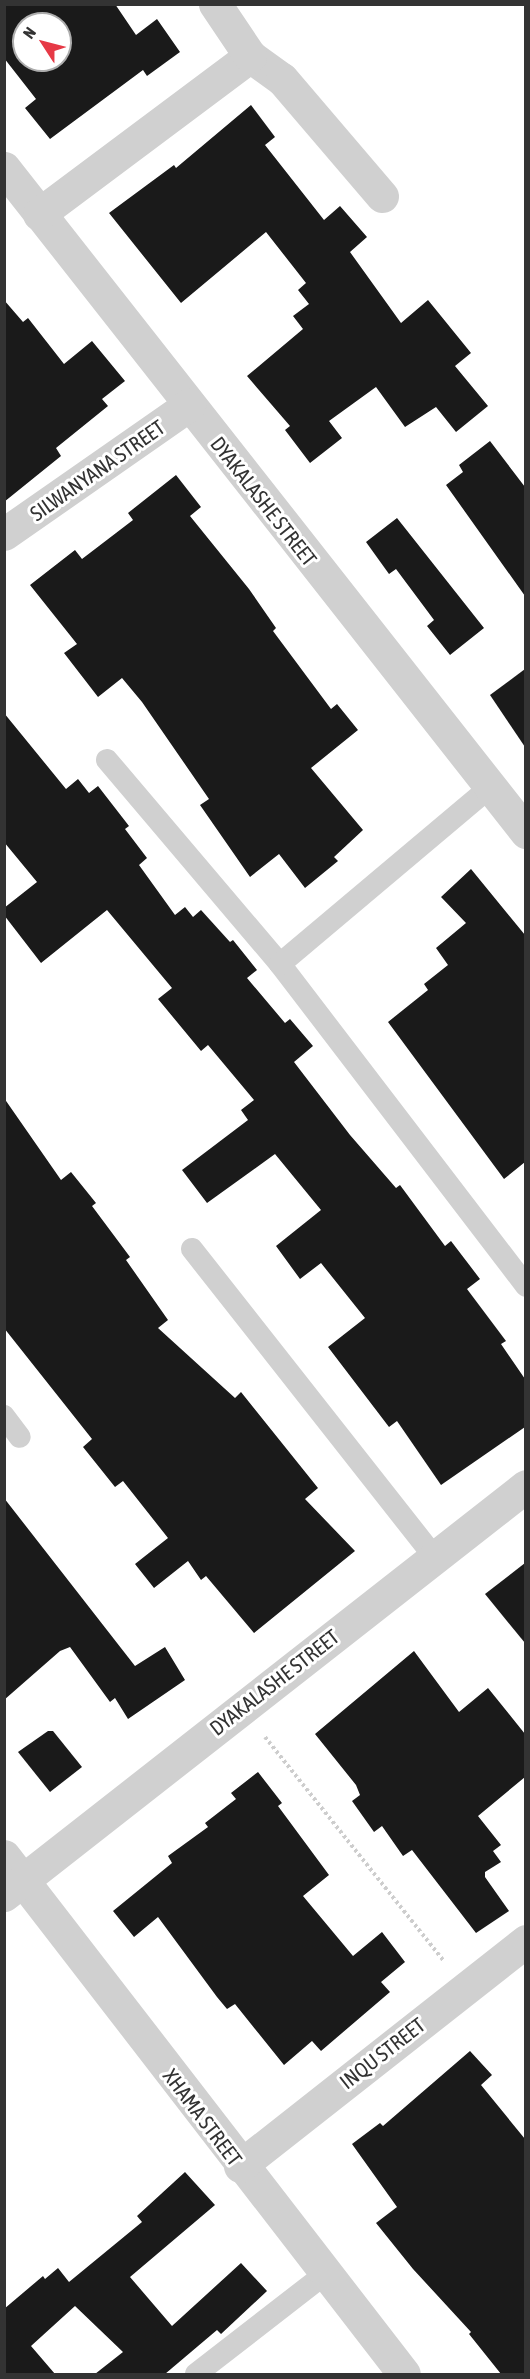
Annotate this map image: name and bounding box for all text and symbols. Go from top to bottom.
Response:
north arrow [12,12,72,72]
text: N [19,23,39,42]
street label: SILWANYANA STREET [25,414,169,526]
street label: DYAKALASHE STREET [206,431,322,571]
street label: DYAKALASHE STREET [204,1624,344,1740]
street label: INQU STREET [334,2012,430,2094]
street label: XHAMA STREET [158,2064,248,2170]

